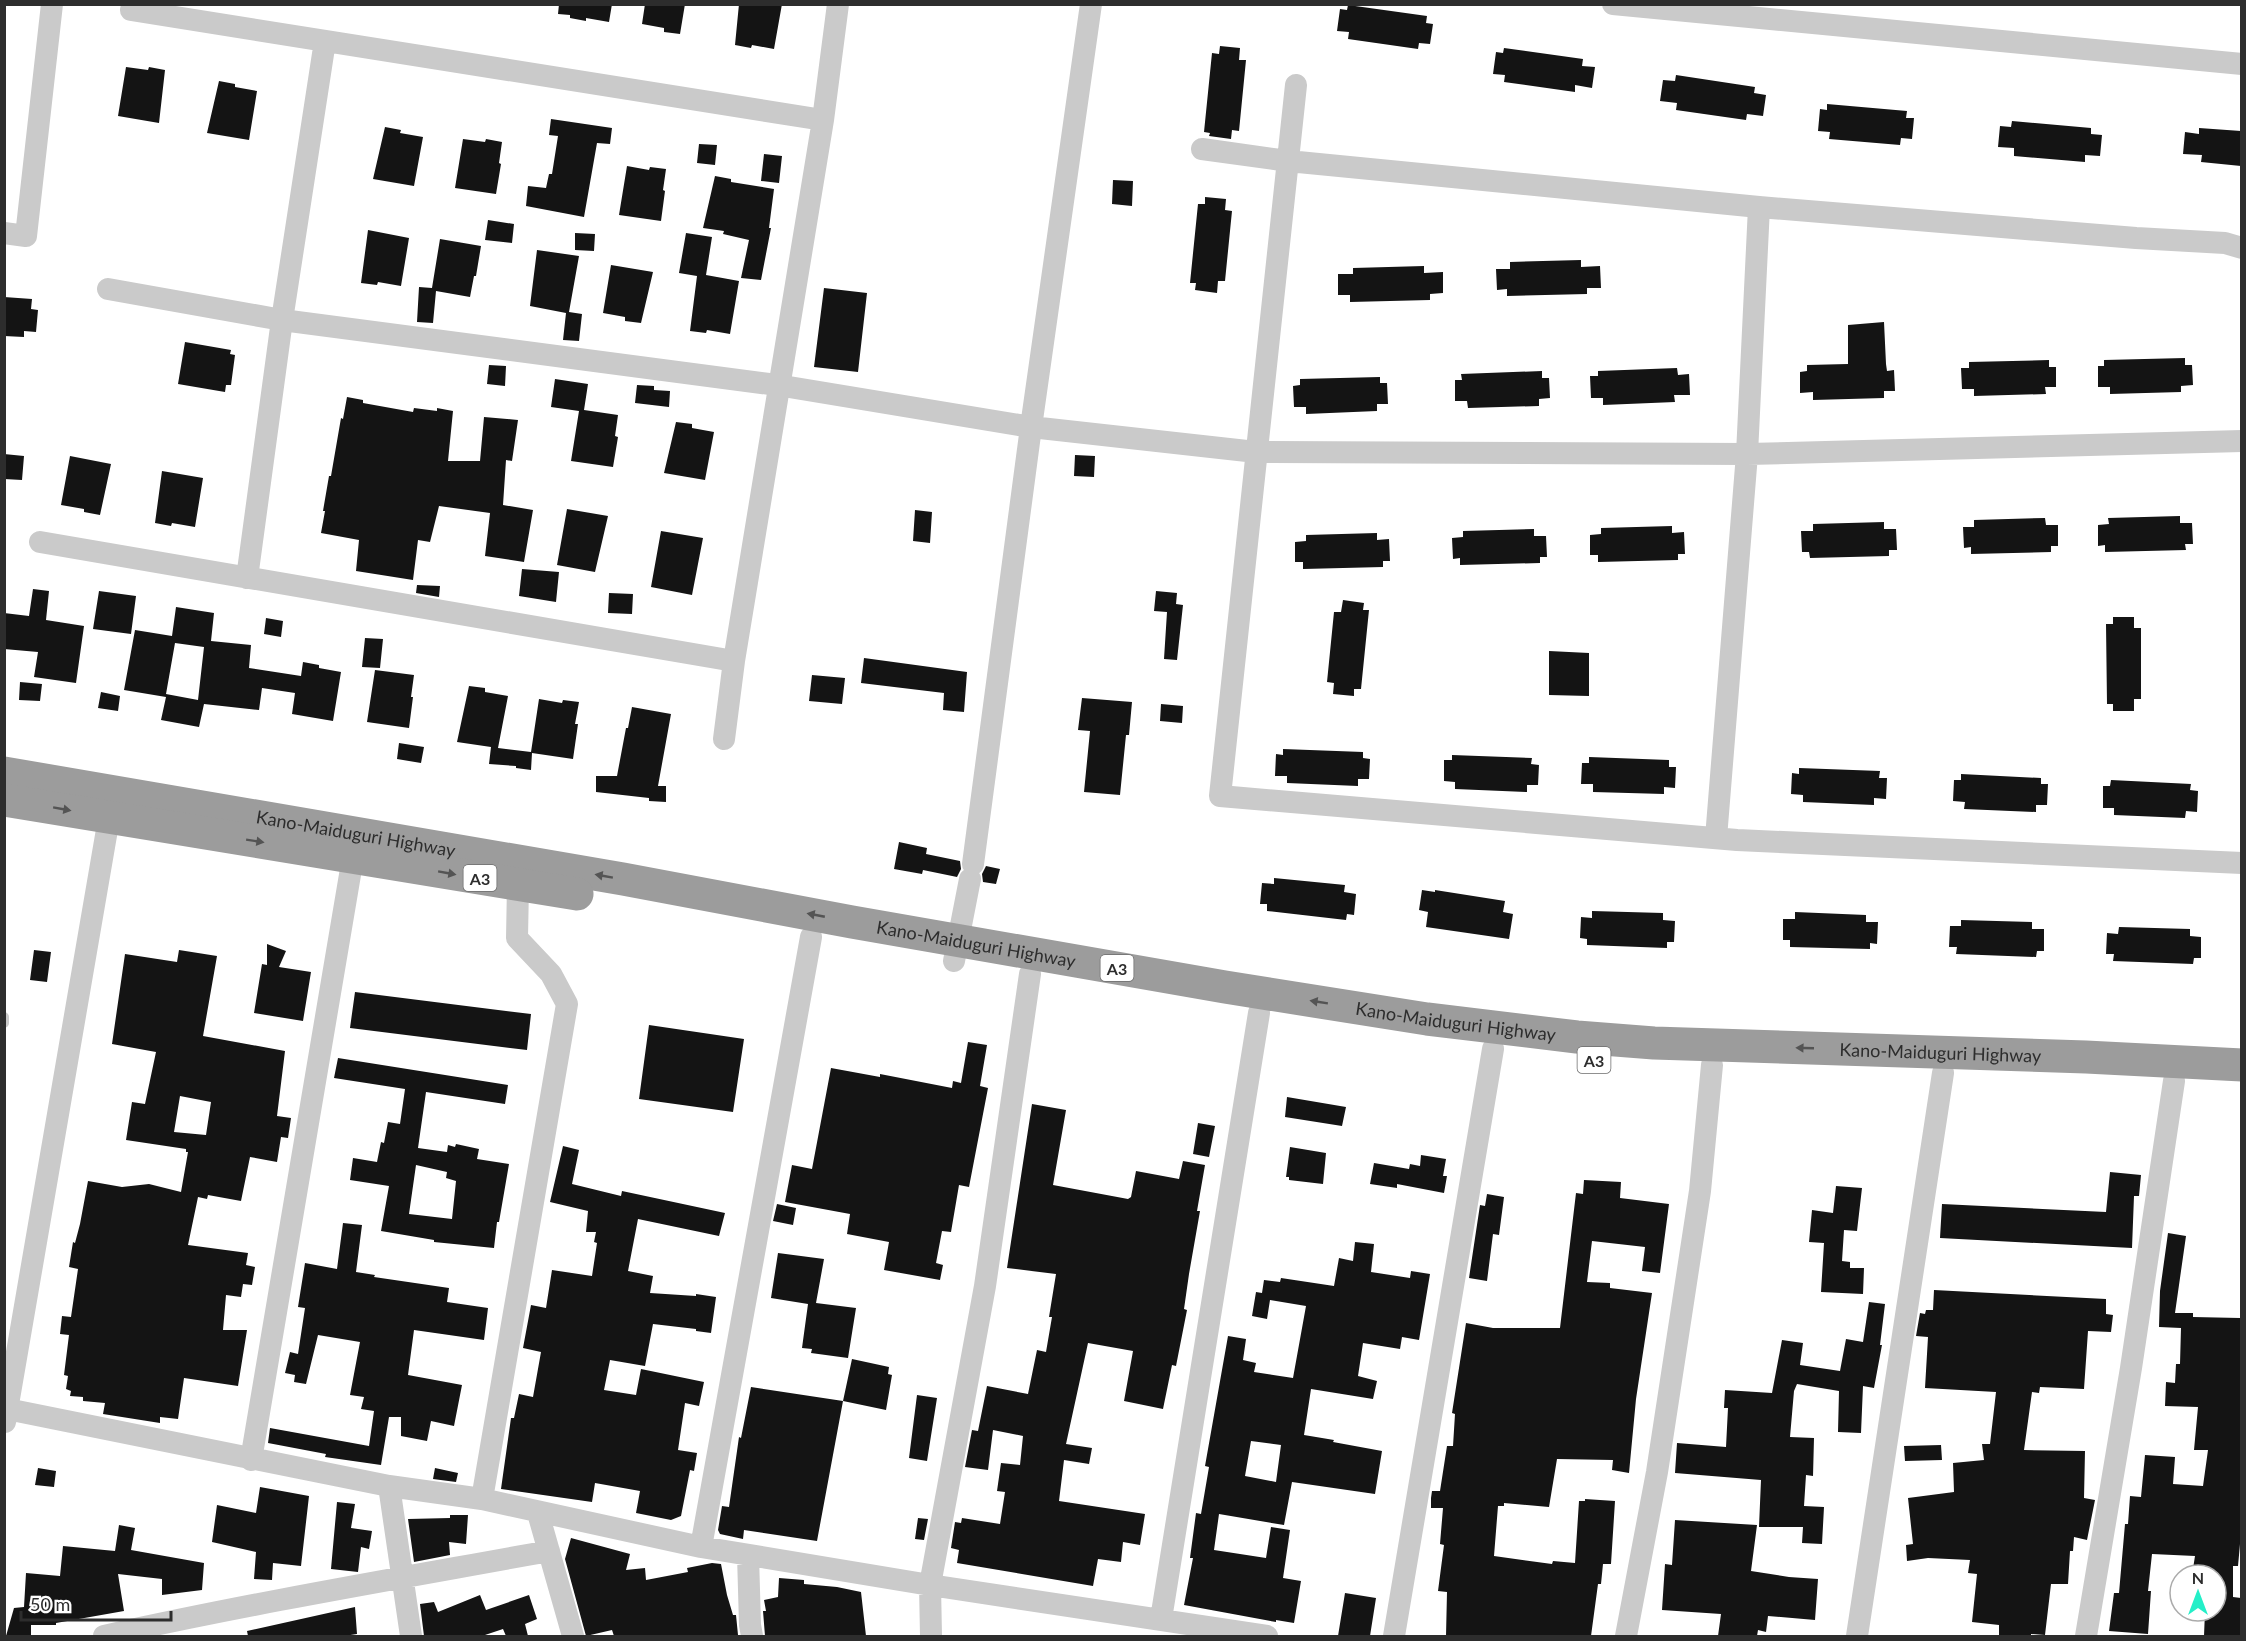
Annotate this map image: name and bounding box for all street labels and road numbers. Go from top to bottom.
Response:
street label: Kano-Maiduguri Highway [255,805,458,861]
road number: A3 [464,865,496,891]
street label: Kano-Maiduguri Highway [875,915,1078,972]
road number: A3 [1100,955,1134,981]
street label: Kano-Maiduguri Highway [1354,997,1558,1045]
street label: Kano-Maiduguri Highway [1839,1038,2042,1067]
road number: A3 [1578,1047,1610,1073]

